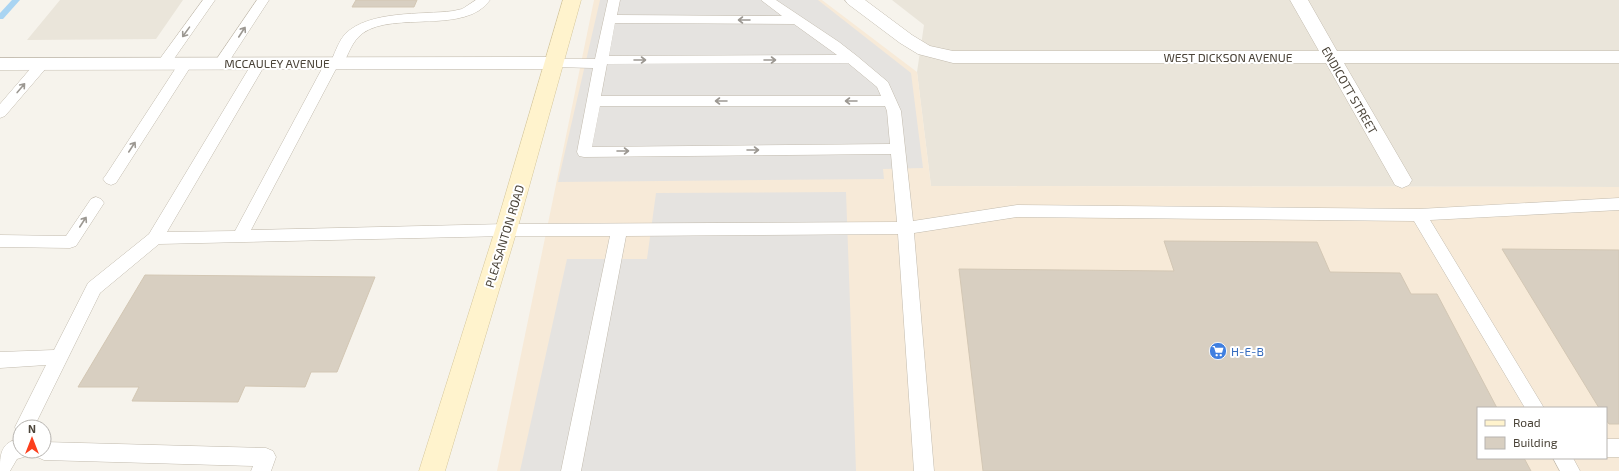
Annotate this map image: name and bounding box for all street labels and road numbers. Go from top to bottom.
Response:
street label: ENDICOTT STREET [1319,44,1381,136]
street label: WEST DICKSON AVENUE [1163,50,1293,64]
street label: MCCAULEY AVENUE [224,56,330,70]
street label: PLEASANTON ROAD [482,183,526,289]

